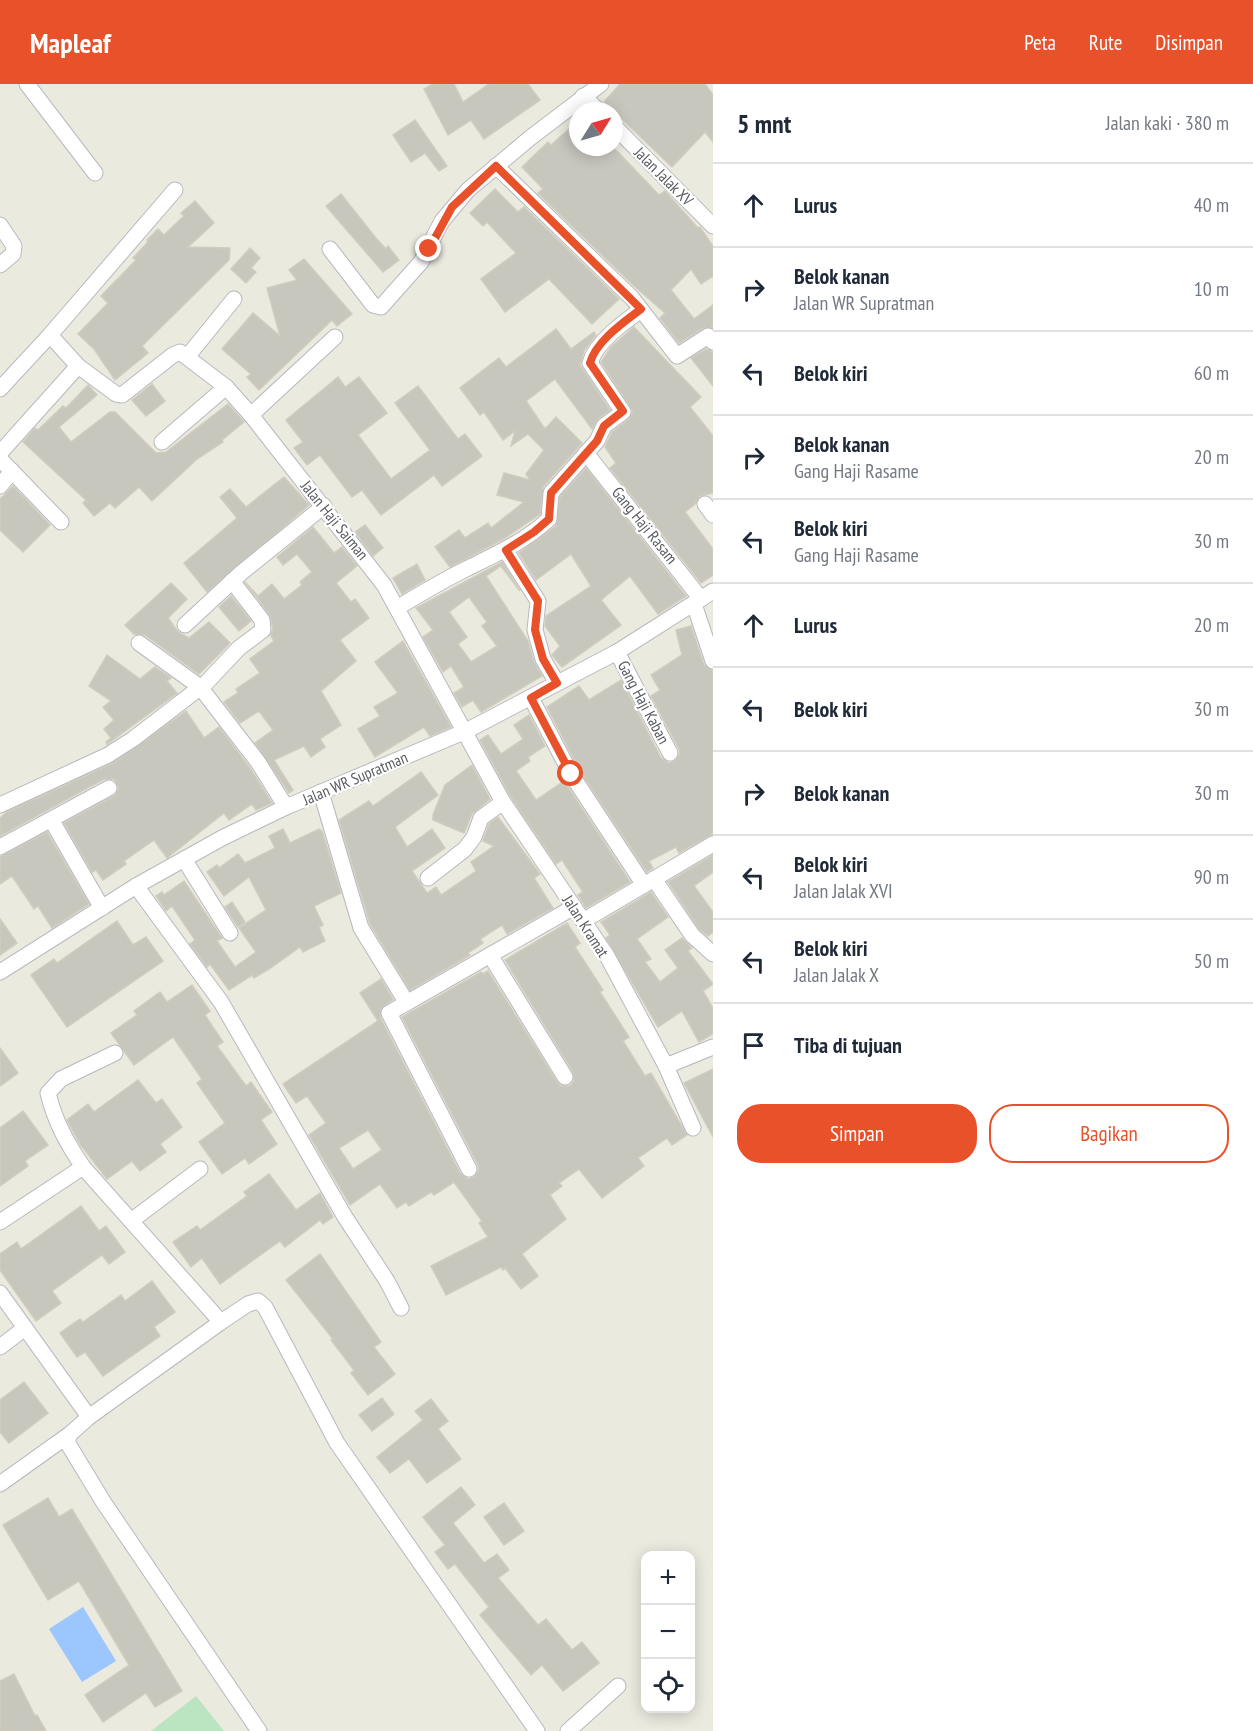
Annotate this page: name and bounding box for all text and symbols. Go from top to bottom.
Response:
text: Mapleaf [30,24,111,61]
text: Peta [1024,29,1056,56]
text: Rute [1089,29,1122,56]
text: Disimpan [1155,29,1223,56]
north arrow [569,102,623,156]
text: 5 mnt [737,107,791,140]
text: Jalan kaki · 380 m [1106,110,1229,136]
street label: Jalan Jalak XV [630,142,698,210]
icon: ahead [737,189,770,222]
text: Lurus [794,191,837,219]
text: 40 m [1194,192,1229,218]
route end [415,235,441,261]
text: Belok kanan [794,262,889,290]
icon: right [737,273,770,306]
text: 10 m [1194,276,1229,302]
text: Jalan WR Supratman [794,290,934,316]
icon: left [737,357,770,390]
text: Belok kiri [794,359,868,387]
text: 60 m [1194,360,1229,386]
text: Belok kanan [794,430,889,458]
icon: right [737,441,770,474]
text: 20 m [1194,444,1229,470]
text: Gang Haji Rasame [794,458,919,484]
street label: Jalan Haji Saiman [296,475,373,564]
street label: Gang Haji Rasam [608,482,682,568]
text: Belok kiri [794,514,868,542]
icon: left [737,525,770,558]
text: 30 m [1194,528,1229,554]
text: Gang Haji Rasame [794,542,919,568]
icon: ahead [737,609,770,642]
text: Lurus [794,611,837,639]
text: 20 m [1194,612,1229,638]
street label: Gang Haji Kaban [614,657,674,747]
icon: left [737,693,770,726]
text: Belok kiri [794,695,868,723]
text: 30 m [1194,696,1229,722]
street label: Jalan WR Supratman [299,747,411,810]
route start [557,760,583,786]
icon: right [737,777,770,810]
text: Belok kanan [794,779,889,807]
text: 30 m [1194,780,1229,806]
text: Belok kiri [794,850,868,878]
icon: left [737,861,770,894]
text: 90 m [1194,864,1229,890]
text: Jalan Jalak XVI [794,878,893,904]
street label: Jalan Kramat [558,890,614,961]
text: Belok kiri [794,934,868,962]
icon: left [737,945,770,978]
text: 50 m [1194,948,1229,974]
text: Jalan Jalak X [794,962,879,988]
icon: arrive [737,1029,770,1062]
text: Tiba di tujuan [794,1031,902,1059]
button: Simpan [737,1104,977,1163]
button: Bagikan [989,1104,1229,1163]
map controls [641,1551,695,1713]
button: + [641,1551,695,1605]
button: − [641,1605,695,1659]
button: locate [641,1659,695,1713]

